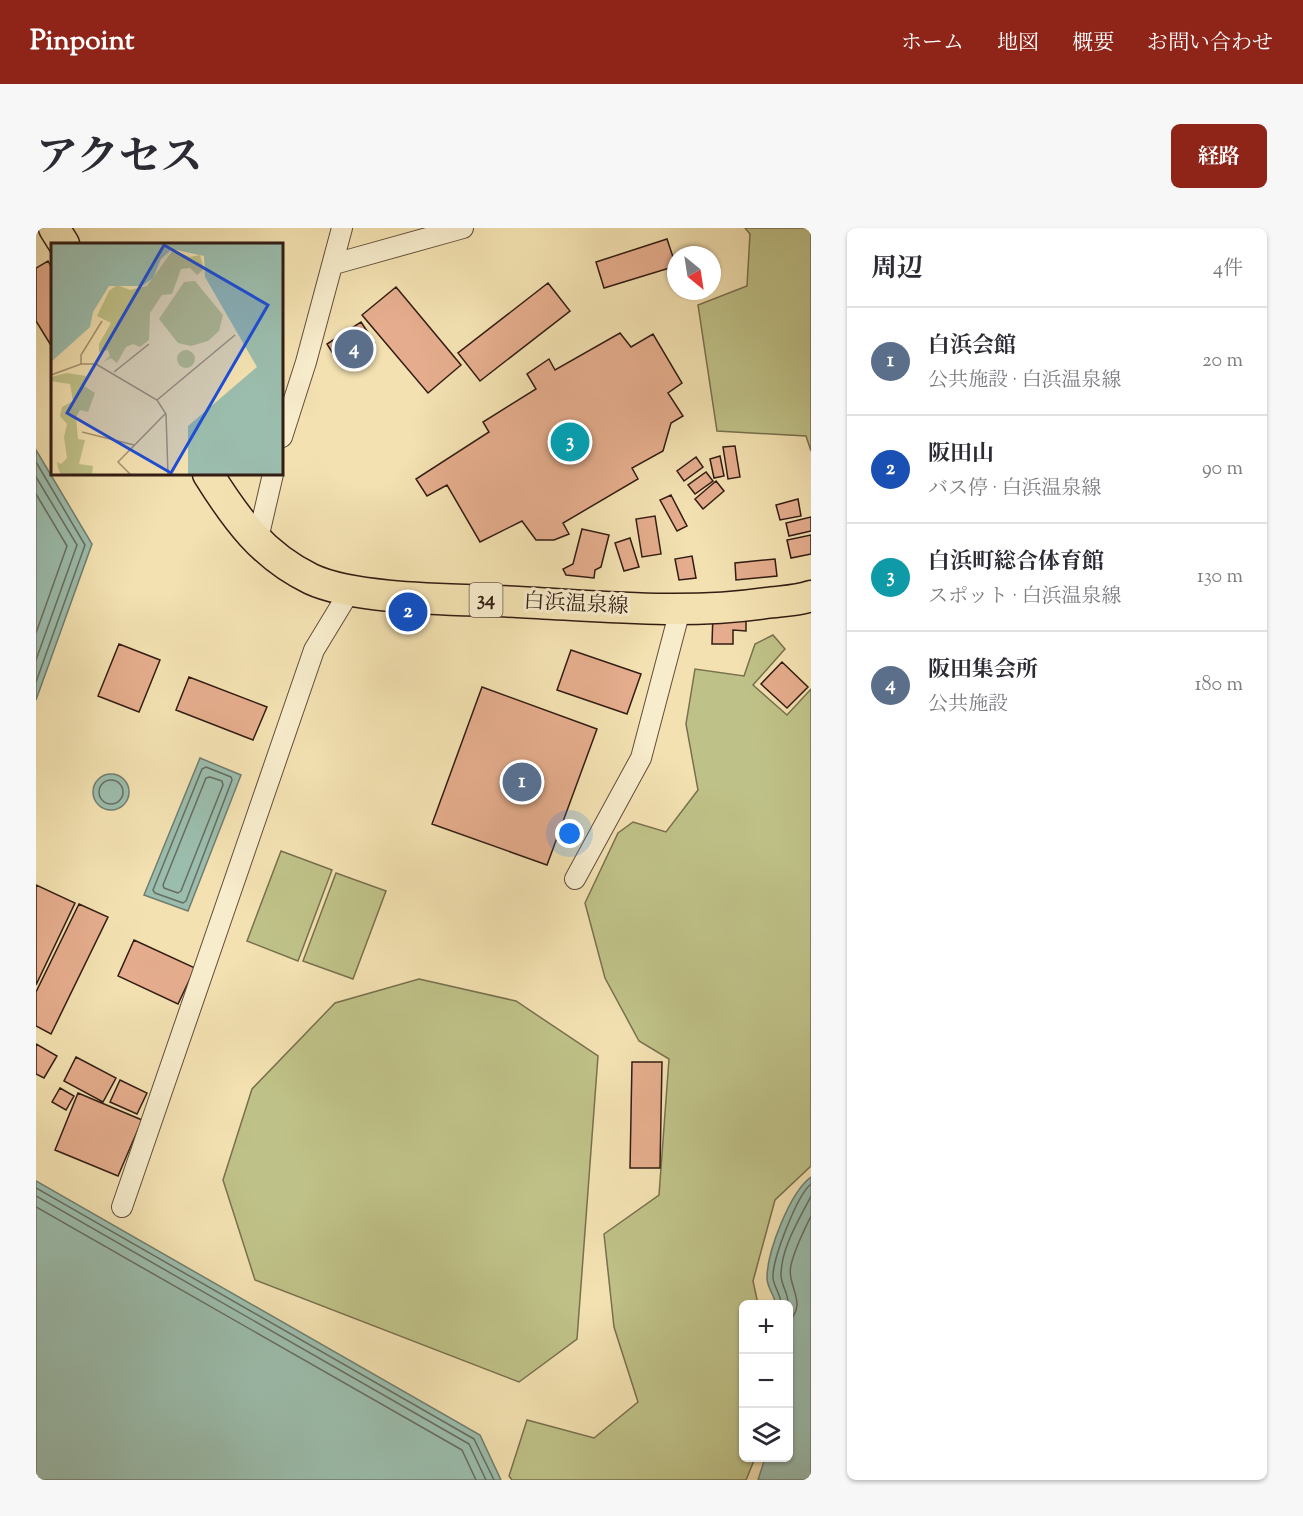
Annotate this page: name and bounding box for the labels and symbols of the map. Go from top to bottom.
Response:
inset map [51,243,284,476]
north arrow [667,246,721,300]
pin: 4 [334,326,374,372]
pin: 3 [550,420,590,464]
road number: 34 [470,583,502,617]
street label: 白浜温泉線 [523,587,629,623]
pin: 2 [388,590,428,634]
pin: 1 [502,760,542,804]
your location [555,819,584,848]

